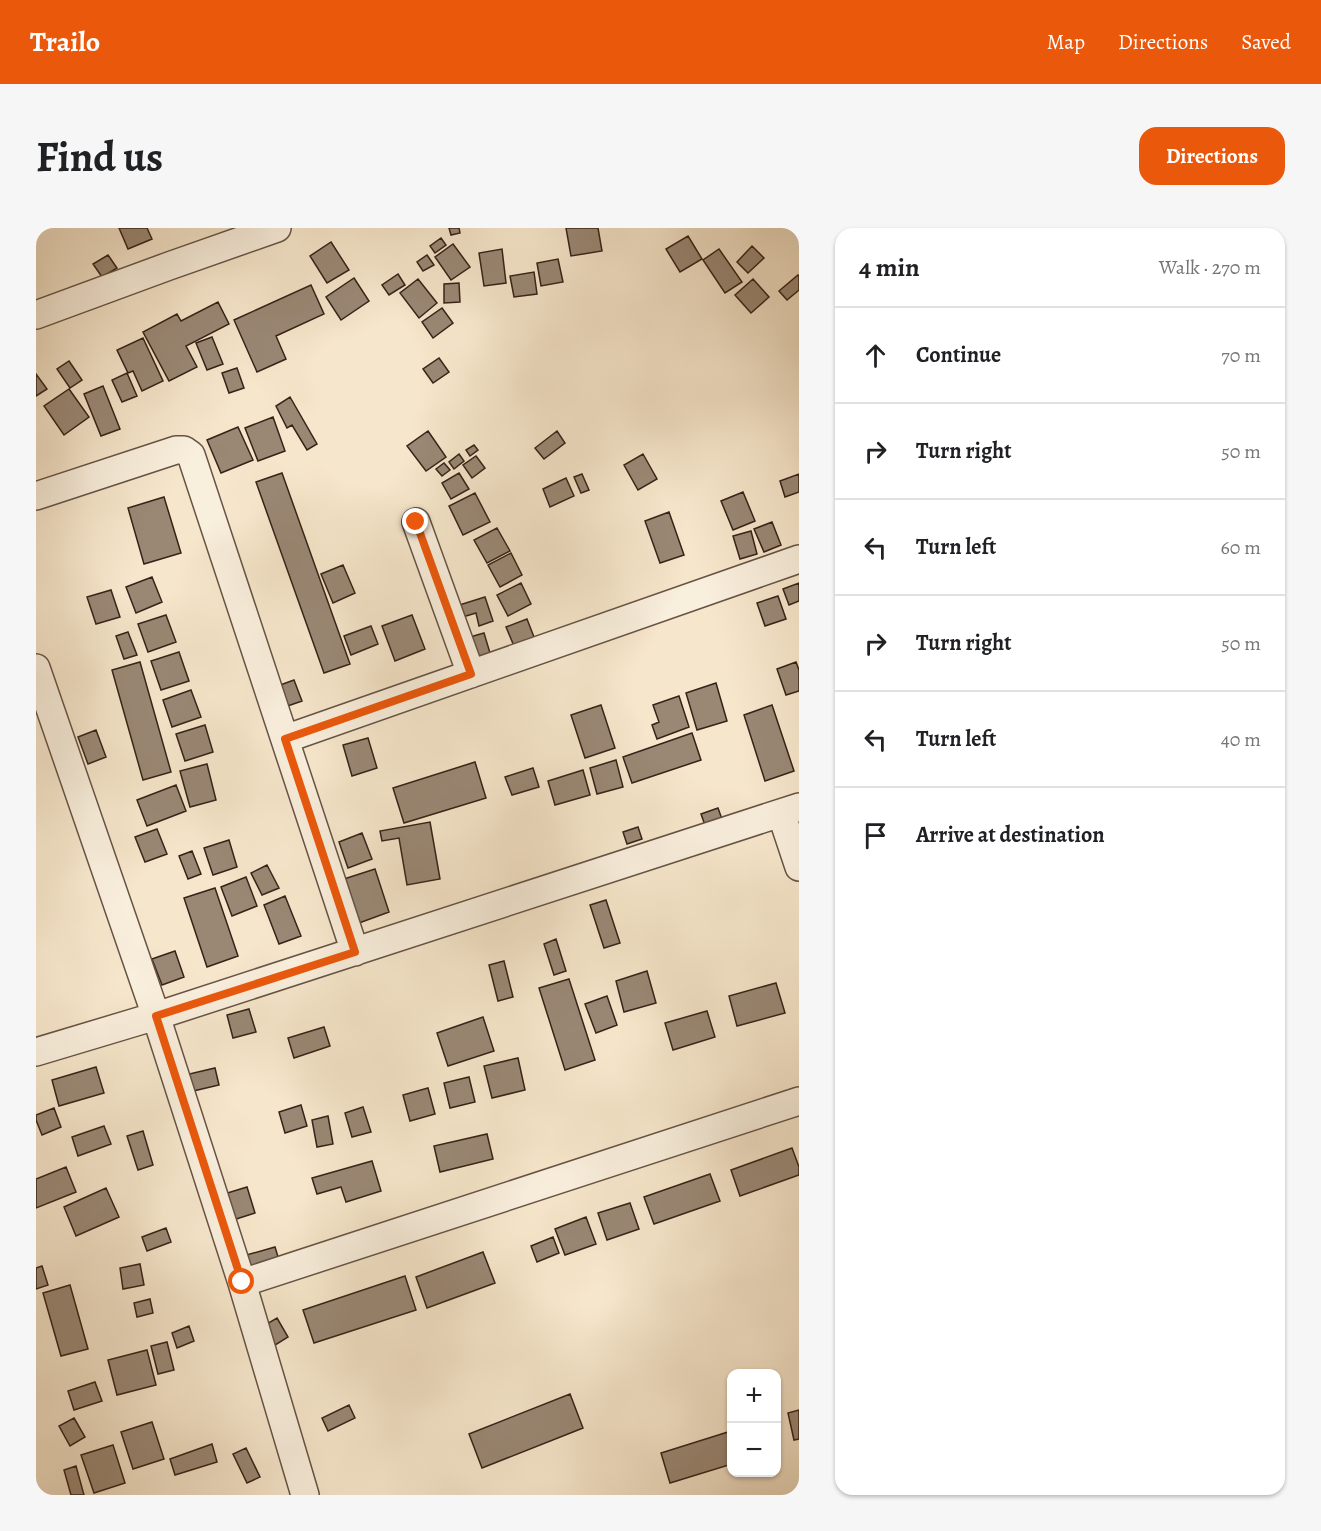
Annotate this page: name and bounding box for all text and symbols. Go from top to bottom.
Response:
text: Trailo [30,23,100,61]
text: Map [1047,28,1085,56]
text: Directions [1118,28,1208,56]
text: Saved [1241,28,1291,56]
button: Directions [1139,127,1285,185]
text: Find us [36,128,163,185]
text: 4 min [859,250,920,285]
text: Walk · 270 m [1159,254,1261,281]
icon: ahead [859,339,892,372]
text: Continue [916,340,1001,370]
text: 70 m [1221,342,1261,369]
icon: right [859,435,892,468]
text: Turn right [916,436,1012,466]
text: 50 m [1221,438,1261,465]
route end [402,508,428,534]
icon: left [859,531,892,564]
text: Turn left [916,532,996,562]
text: 60 m [1221,534,1261,561]
icon: right [859,627,892,660]
text: Turn right [916,628,1012,658]
text: 50 m [1221,630,1261,657]
icon: left [859,723,892,756]
text: Turn left [916,724,996,754]
text: 40 m [1221,726,1261,753]
icon: arrive [859,819,892,852]
text: Arrive at destination [916,820,1105,850]
route start [228,1268,254,1294]
map controls [727,1369,781,1477]
button: + [727,1369,781,1423]
button: − [727,1423,781,1477]

